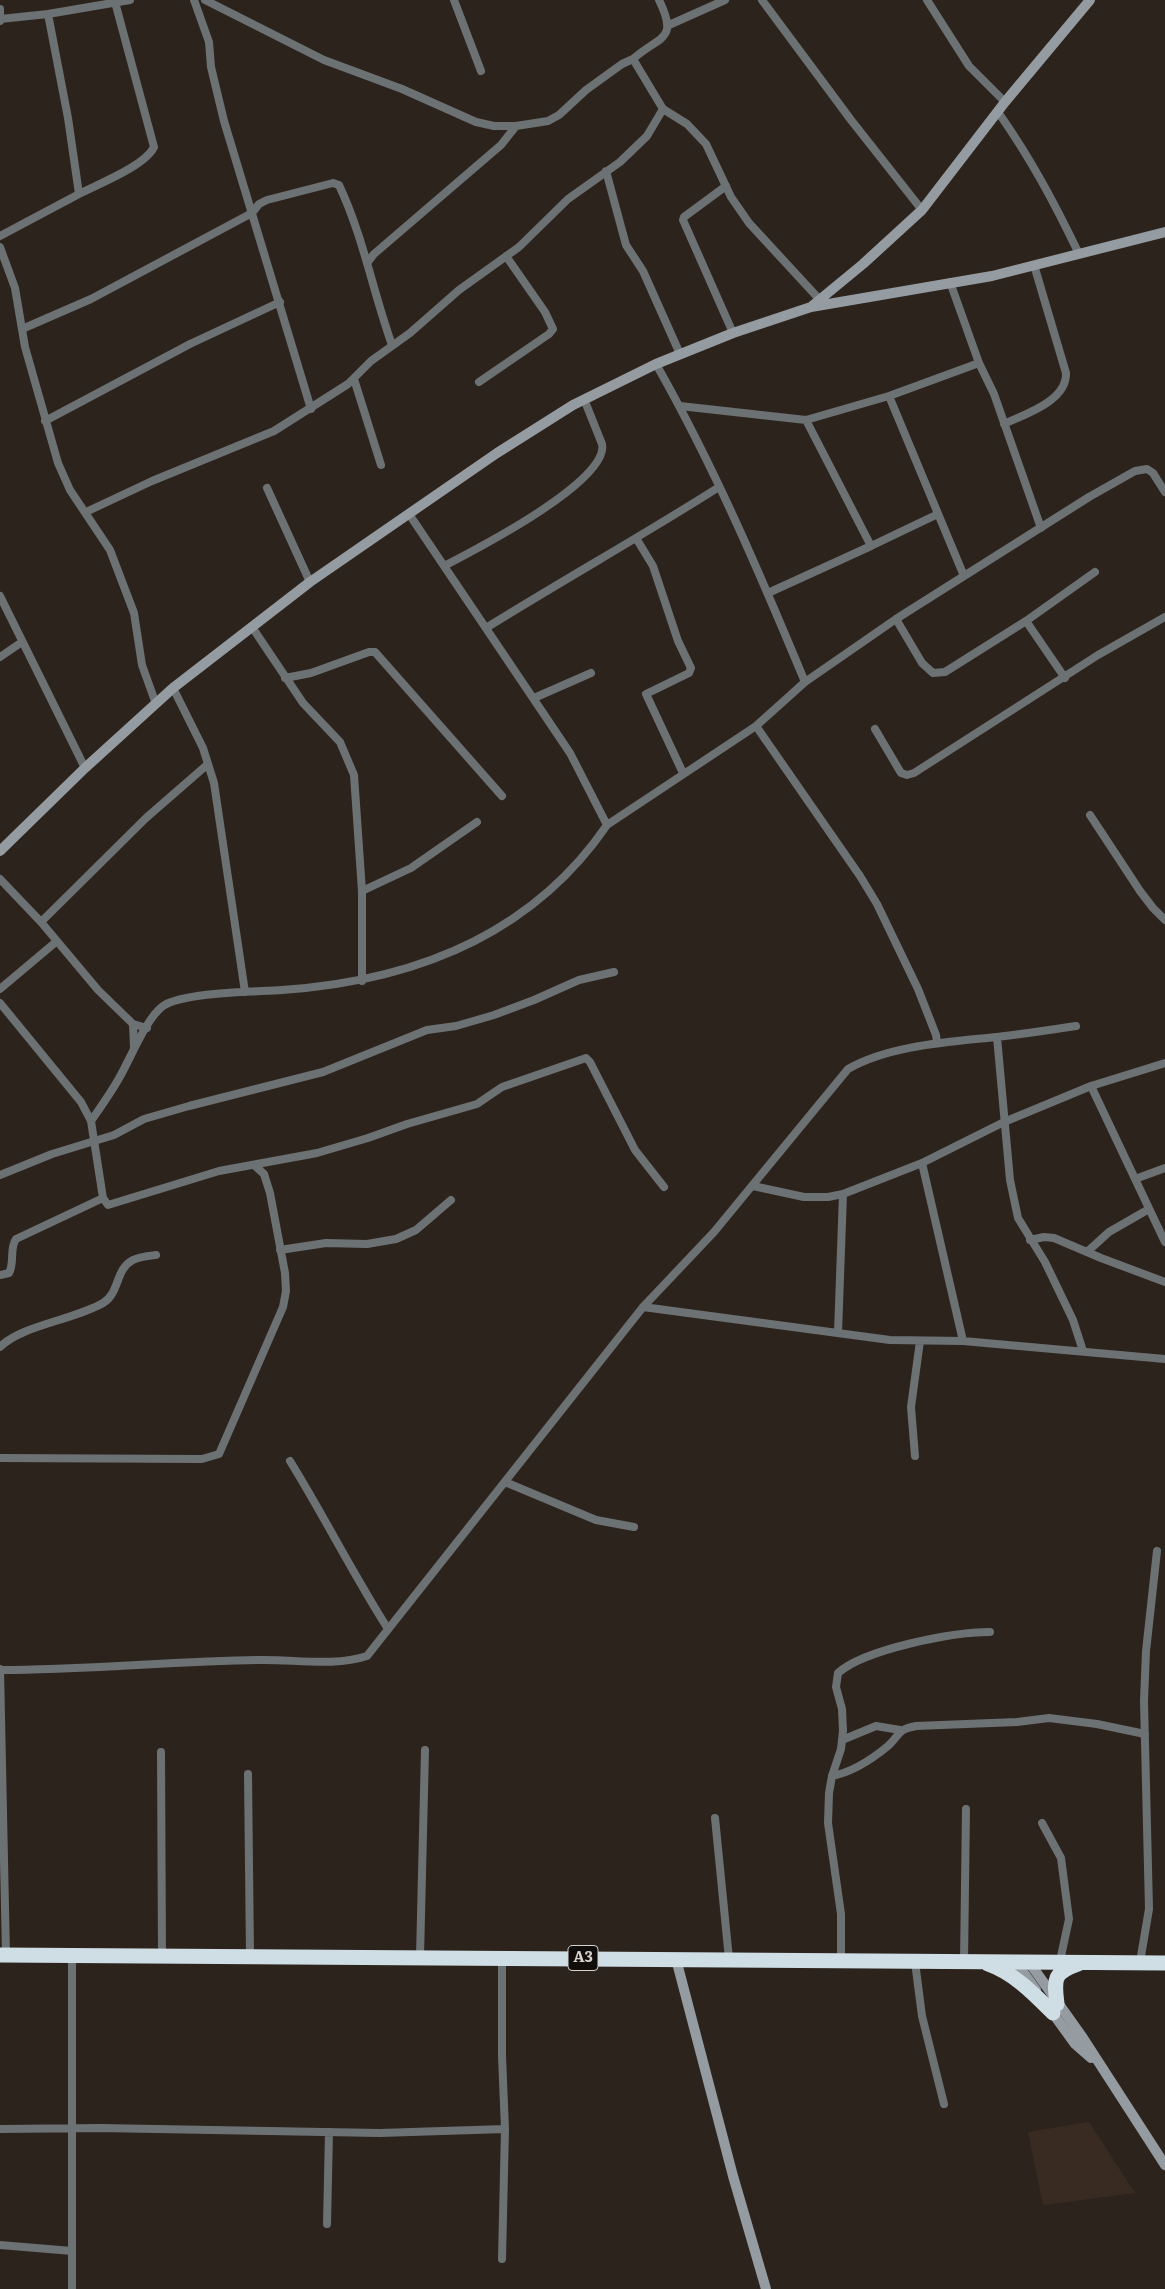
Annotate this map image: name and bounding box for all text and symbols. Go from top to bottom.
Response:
road number: A3 [568,1946,598,1970]

